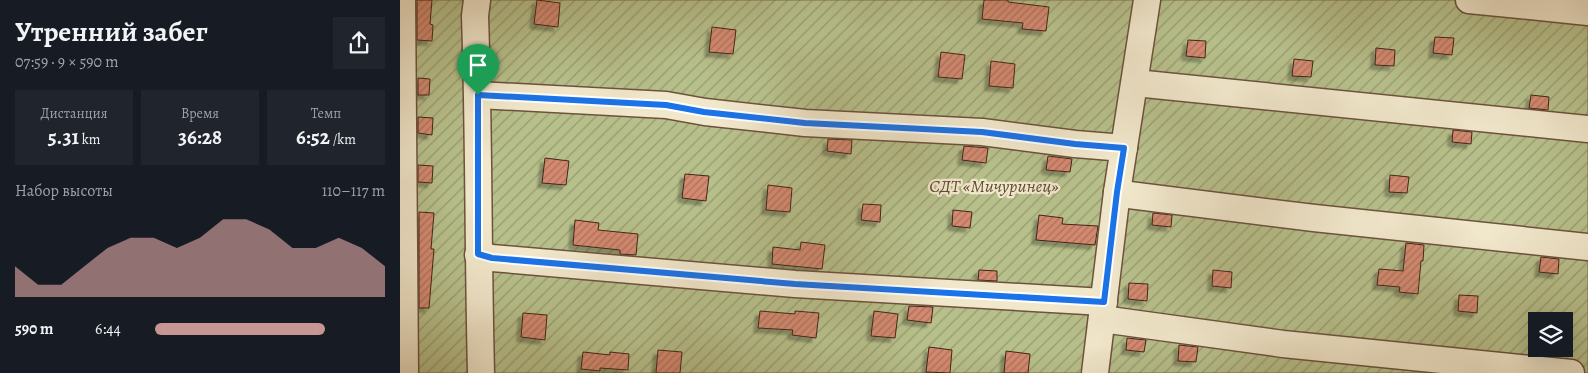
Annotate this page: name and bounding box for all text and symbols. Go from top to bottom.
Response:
text: Утренний забег [15,13,208,51]
button: share [333,17,385,69]
pin [457,44,499,95]
text: 07:59 · 9 × 590 m [15,51,119,73]
icon: arrive [464,51,492,79]
text: Дистанция [41,104,107,123]
text: Время [181,104,219,123]
text: Темп [311,104,341,123]
text: 5.31 [48,123,79,151]
text: 36:28 [178,123,222,151]
text: 6:52 [296,123,330,151]
text: km [79,130,100,149]
text: /km [330,130,356,149]
park label: СДТ «Мичуринец» [929,174,1059,198]
text: Набор высоты [15,180,113,202]
text: 110–117 m [322,180,385,202]
map controls [1528,312,1573,357]
button: layers [1528,312,1573,357]
text: 590 m [15,318,53,340]
text: 6:44 [95,318,121,340]

